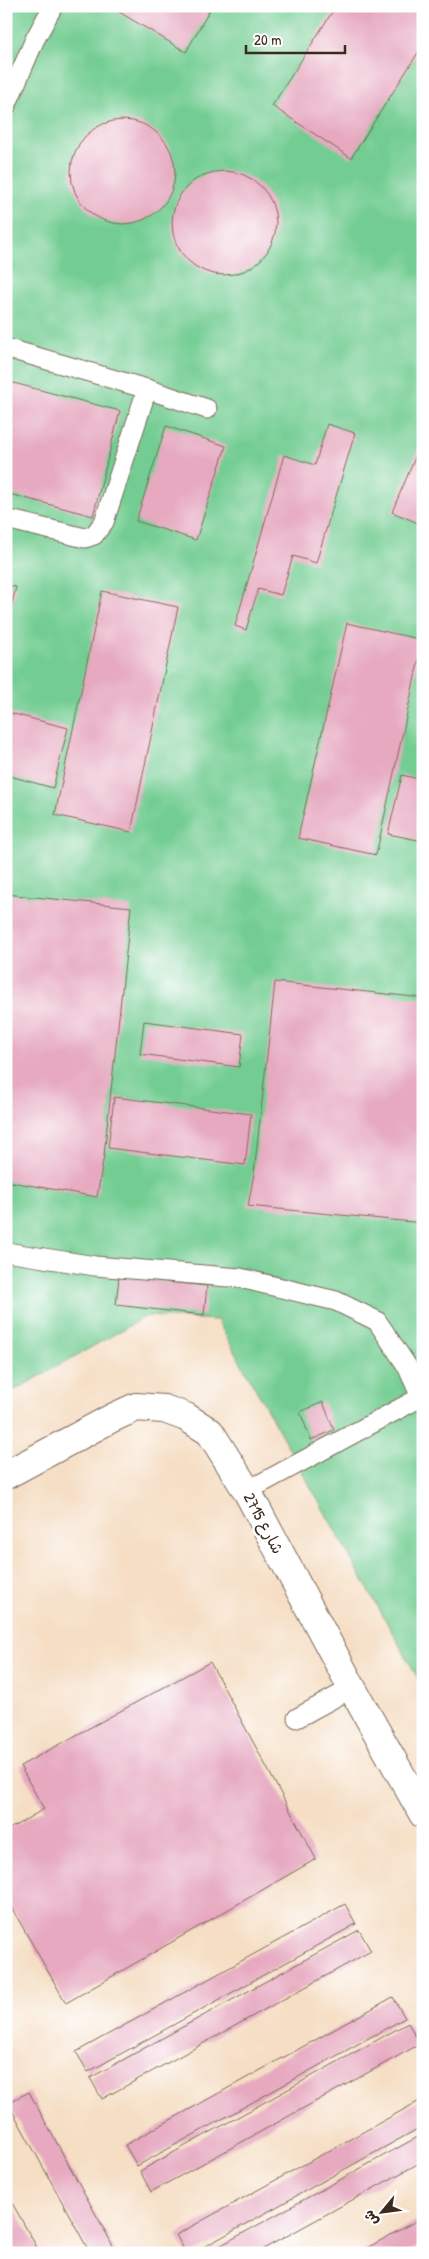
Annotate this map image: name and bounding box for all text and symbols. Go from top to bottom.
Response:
scale bar [246,22,345,54]
text: 20 m [254,29,281,50]
street label: شارع 2715 [238,1489,289,1558]
north arrow [356,2186,406,2236]
text: ش [358,2207,382,2230]

